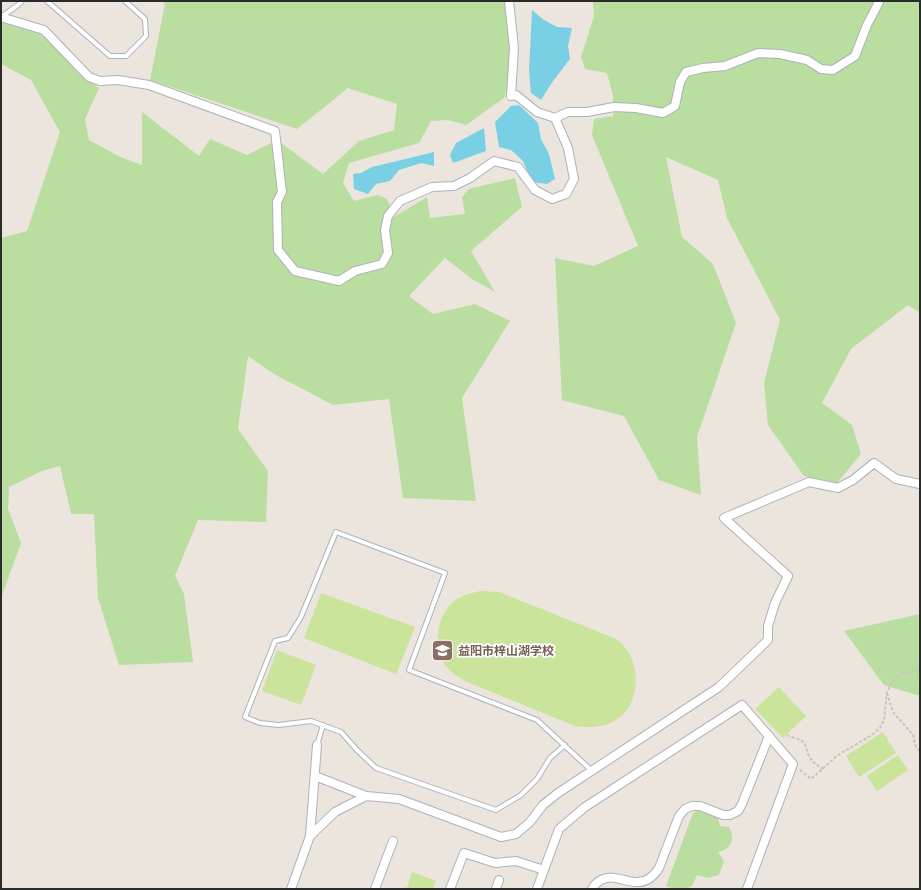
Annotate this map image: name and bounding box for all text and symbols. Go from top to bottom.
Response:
school or university icon: 益阳市梓山湖学校 [429,638,455,664]
place label: 益阳市梓山湖学校 [458,644,554,658]

